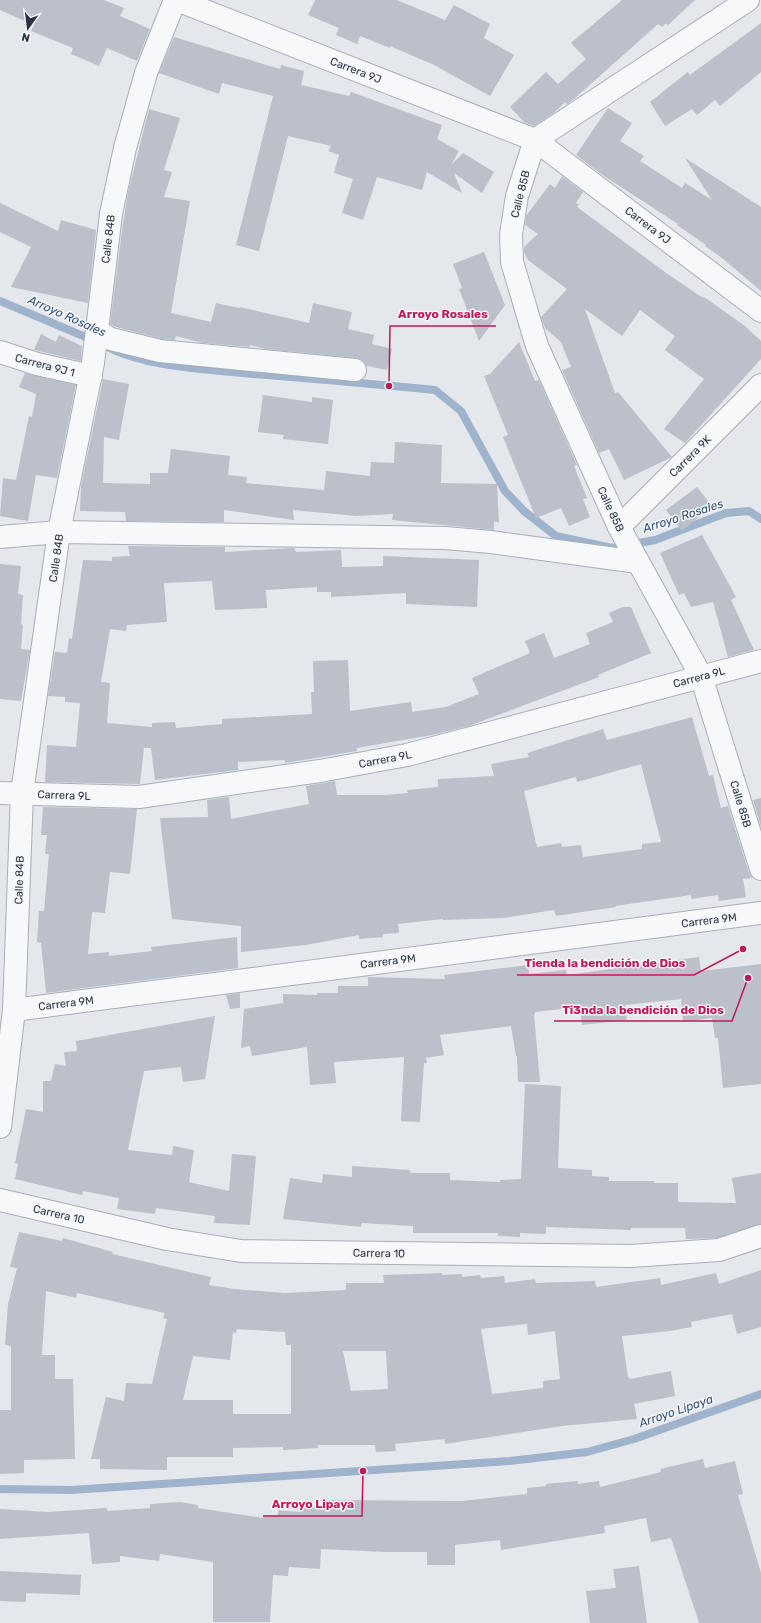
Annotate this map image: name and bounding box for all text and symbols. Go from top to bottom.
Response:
north arrow [8,8,48,48]
text: N [20,30,31,44]
street label: Carrera 9J [328,55,383,86]
street label: Calle 85B [508,169,533,219]
street label: Carrera 9J [622,204,673,247]
street label: Calle 84B [99,214,118,264]
water label: Arroyo Rosales [25,292,108,339]
callout: Arroyo Rosales [390,302,496,326]
text: Arroyo Rosales [398,307,488,321]
street label: Carrera 9J 1 [14,351,76,380]
street label: Carrera 9K [667,432,714,480]
street label: Calle 85B [594,484,627,534]
water label: Arroyo Rosales [640,496,725,536]
street label: Calle 84B [47,533,66,583]
street label: Carrera 9L [672,664,727,691]
street label: Carrera 9L [358,748,413,771]
street label: Calle 85B [727,779,754,829]
street label: Carrera 9L [37,788,91,803]
street label: Calle 84B [12,855,27,905]
street label: Carrera 9M [681,911,738,930]
callout: Tienda la bendición de Dios [517,951,694,975]
street label: Carrera 9M [360,952,417,971]
text: Tienda la bendición de Dios [525,956,686,970]
street label: Carrera 9M [38,994,95,1013]
callout: Ti3nda la bendición de Dios [554,997,732,1021]
text: Ti3nda la bendición de Dios [562,1003,724,1017]
street label: Carrera 10 [32,1202,86,1227]
street label: Carrera 10 [353,1247,405,1260]
water label: Arroyo Lipaya [636,1392,715,1431]
callout: Arroyo Lipaya [263,1492,362,1516]
text: Arroyo Lipaya [272,1497,354,1511]

